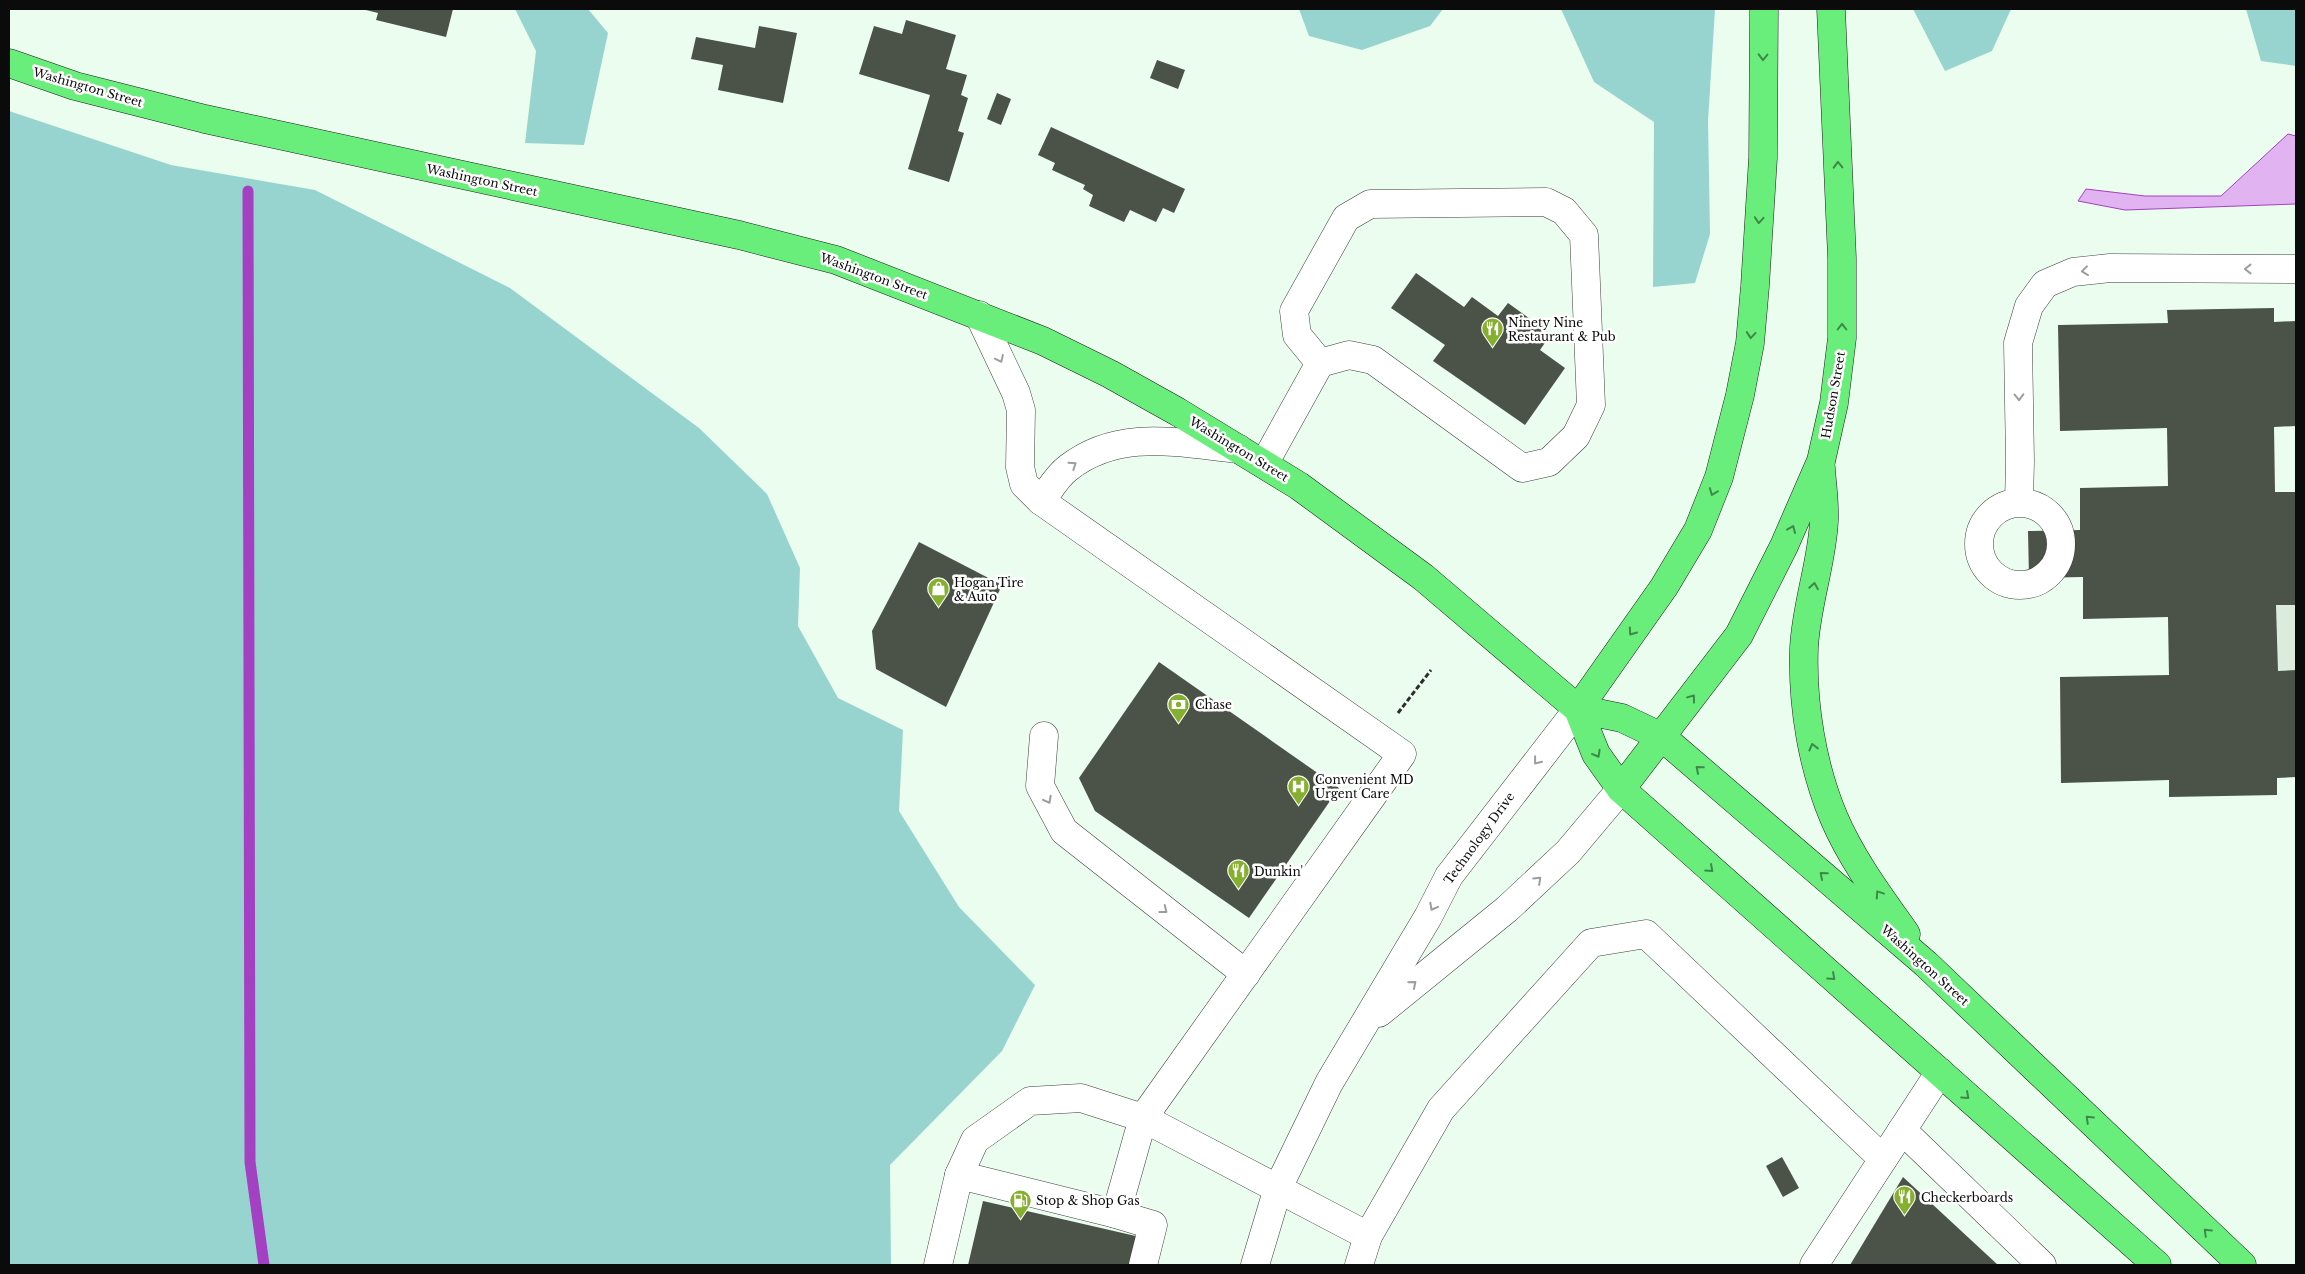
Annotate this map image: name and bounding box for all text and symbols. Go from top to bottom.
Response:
one-way arrow [1757,54,1768,62]
street label: Washington Street [31,64,145,110]
one-way arrow [1833,160,1843,168]
street label: Washington Street [424,161,539,199]
one-way arrow [1753,216,1764,224]
street label: Washington Street [817,249,930,303]
one-way arrow [2243,264,2251,274]
one-way arrow [2081,265,2089,276]
place label: Ninety Nine Restaurant & Pub [1508,315,1616,344]
restaurant icon: Ninety Nine Restaurant & Pub [1480,317,1504,348]
one-way arrow [1837,323,1847,330]
one-way arrow [1746,331,1757,339]
street label: Hudson Street [1818,350,1848,440]
one-way arrow [994,354,1004,363]
one-way arrow [2014,394,2024,401]
street label: Washington Street [1186,413,1292,485]
one-way arrow [1068,461,1077,471]
one-way arrow [1708,487,1719,496]
one-way arrow [1785,525,1796,534]
place label: Hogan Tire & Auto [954,575,1024,604]
shop icon: Hogan Tire & Auto [926,577,950,608]
one-way arrow [1808,582,1818,590]
one-way arrow [1629,627,1638,636]
bank icon: Chase [1167,692,1191,723]
one-way arrow [1686,695,1694,704]
place label: Chase [1195,697,1232,712]
one-way arrow [1808,743,1819,752]
one-way arrow [1591,748,1601,757]
one-way arrow [1534,755,1542,764]
one-way arrow [1696,765,1705,774]
place label: Convenient MD Urgent Care [1315,772,1414,801]
hospital icon: Convenient MD Urgent Care [1287,774,1311,805]
street label: Technology Drive [1441,789,1517,887]
one-way arrow [1042,795,1052,804]
restaurant icon: Dunkin' [1226,859,1250,890]
one-way arrow [1705,863,1714,872]
place label: Dunkin' [1254,864,1303,879]
one-way arrow [1819,871,1828,880]
one-way arrow [1532,877,1541,886]
one-way arrow [1876,891,1885,900]
one-way arrow [1429,902,1439,911]
one-way arrow [1158,904,1167,912]
street label: Washington Street [1877,921,1972,1009]
one-way arrow [1826,971,1835,980]
one-way arrow [1408,981,1417,990]
one-way arrow [1961,1090,1970,1099]
one-way arrow [2086,1116,2095,1125]
restaurant icon: Checkerboards [1893,1185,1917,1216]
fuel station icon: Stop & Shop Gas [1008,1188,1032,1219]
place label: Checkerboards [1921,1190,2013,1205]
place label: Stop & Shop Gas [1036,1193,1140,1208]
one-way arrow [2204,1228,2213,1237]

